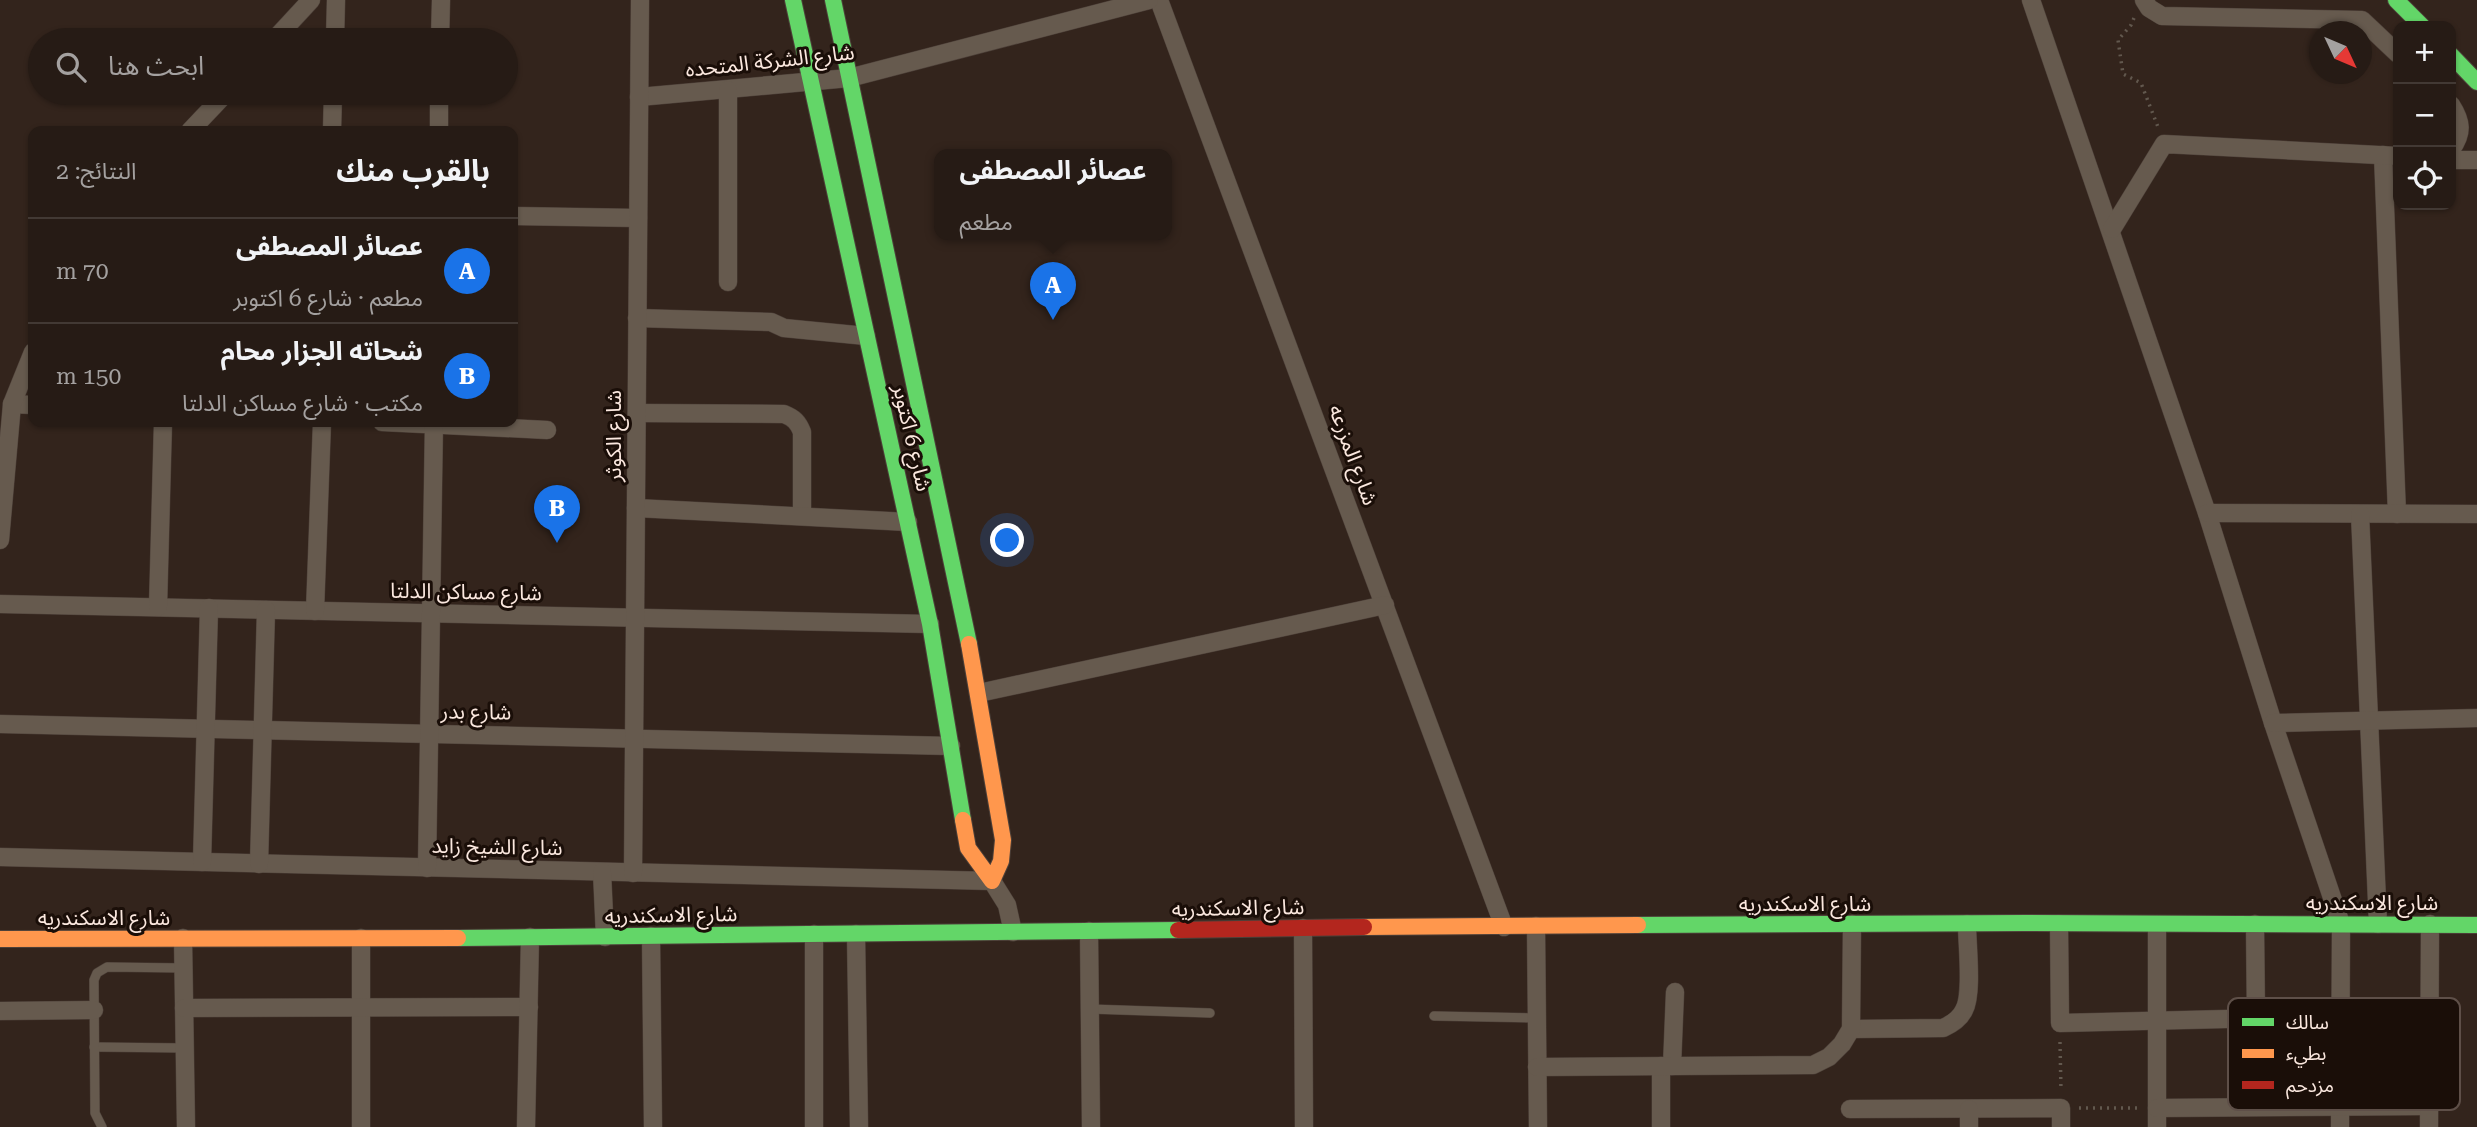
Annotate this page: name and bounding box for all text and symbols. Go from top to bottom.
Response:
north arrow [2309,21,2372,84]
map controls [2393,21,2456,210]
button: + [2393,21,2456,84]
search box [28,28,518,105]
street label: شارع الشركة المتحده [684,40,856,85]
icon: search [52,48,90,86]
text: ابحث هنا [108,51,204,81]
button: − [2393,84,2456,147]
button: locate [2393,147,2456,210]
popup [934,149,1172,240]
text: بالقرب منك [336,153,490,188]
text: عصائر المصطفى [960,155,1146,185]
text: النتائج: 2 [56,158,136,185]
text: مطعم [960,209,1013,236]
text: عصائر المصطفى [236,231,423,261]
text: 70 m [56,258,109,285]
text: A [459,258,475,285]
pin: A [1030,262,1076,320]
text: مطعم · شارع 6 اكتوبر [233,285,423,312]
text: شحاته الجزار محام [221,336,423,366]
text: 150 m [56,363,121,390]
text: B [459,363,475,390]
street label: شارع 6 اكتوبر [885,381,936,494]
text: مكتب · شارع مساكن الدلتا [182,390,423,417]
street label: شارع الكوثر [602,390,629,483]
street label: شارع المزرعه [1321,402,1382,510]
pin: B [534,485,580,543]
your location [990,523,1024,557]
street label: شارع مساكن الدلتا [390,579,542,608]
street label: شارع بدر [439,699,512,728]
street label: شارع الشيخ زايد [431,834,563,863]
street label: شارع الاسكندريه [2306,891,2438,918]
street label: شارع الاسكندريه [1739,892,1871,919]
street label: شارع الاسكندريه [1172,895,1305,924]
street label: شارع الاسكندريه [605,902,738,931]
street label: شارع الاسكندريه [38,906,170,933]
legend [2228,998,2460,1110]
text: سالك [2286,1011,2329,1034]
text: بطيء [2286,1042,2326,1068]
text: مزدحم [2286,1074,2334,1100]

